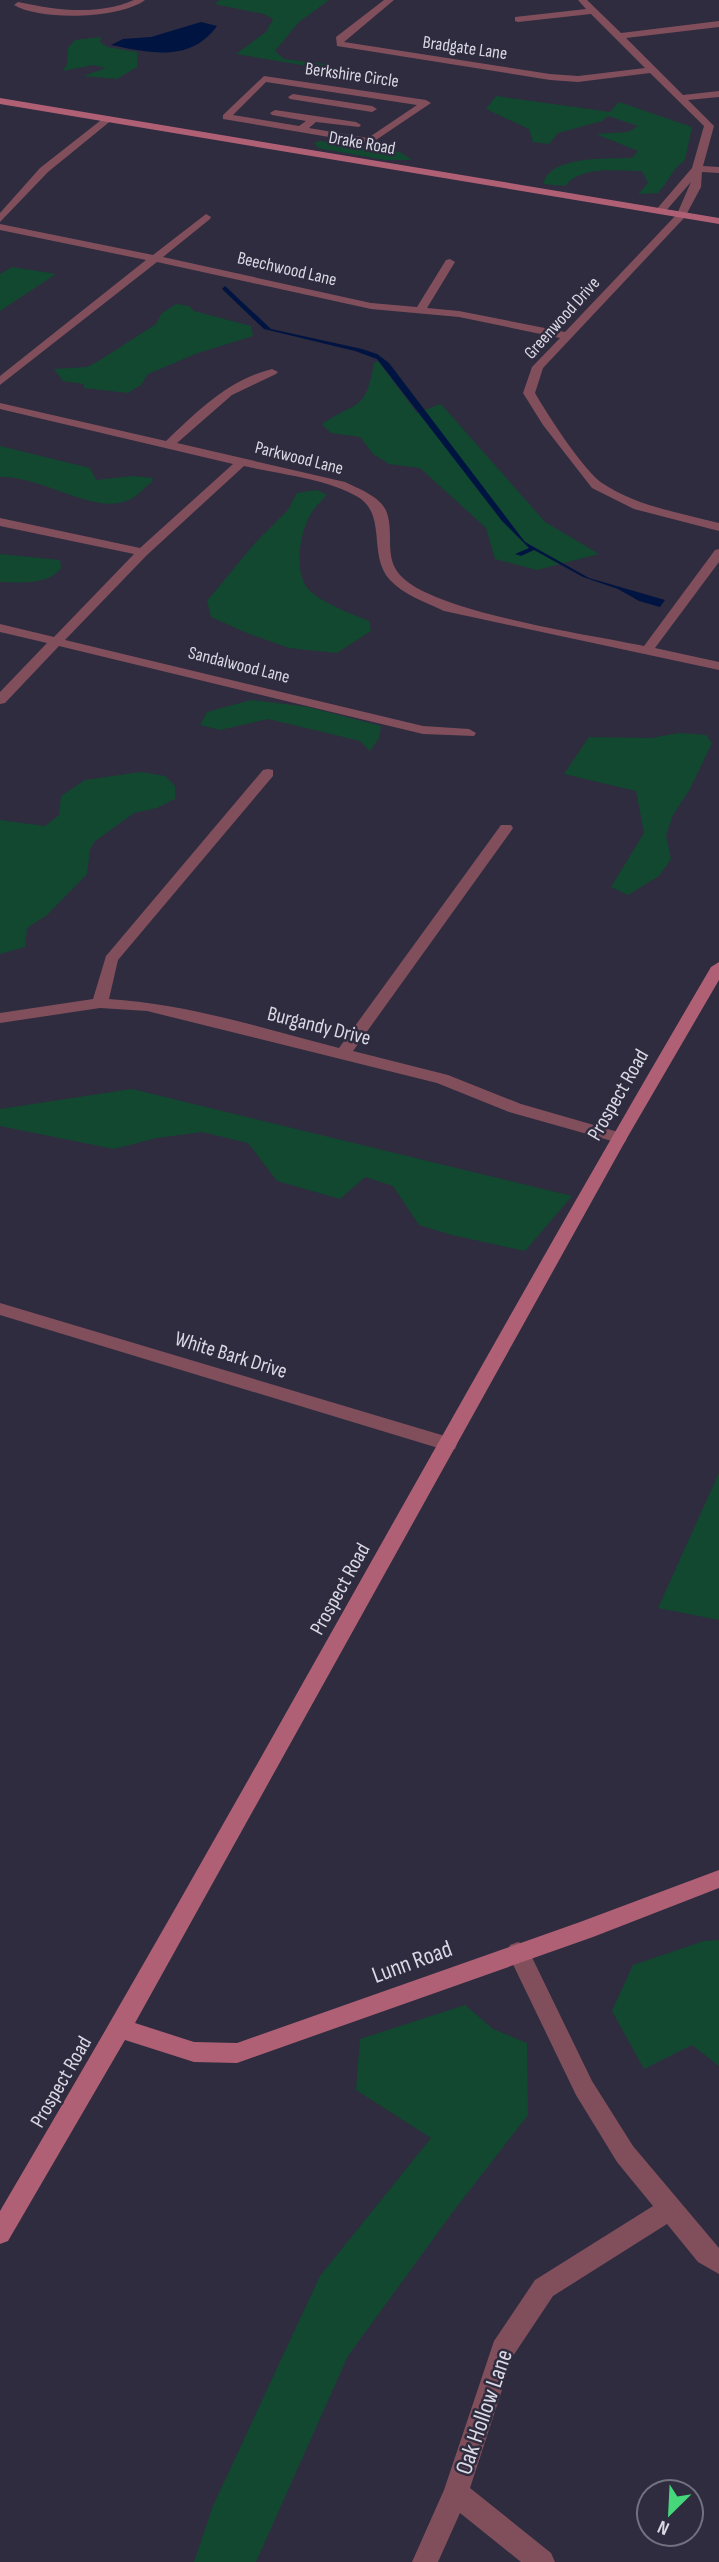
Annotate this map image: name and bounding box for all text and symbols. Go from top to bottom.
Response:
street label: Bradgate Lane [421,32,509,64]
street label: Berkshire Circle [304,58,400,92]
street label: Drake Road [327,127,397,159]
street label: Beechwood Lane [235,247,339,291]
street label: Greenwood Drive [520,273,604,363]
street label: Parkwood Lane [253,437,345,479]
street label: Sandalwood Lane [186,642,292,688]
street label: Burgandy Drive [265,1001,373,1051]
street label: Prospect Road [582,1045,654,1145]
street label: White Bark Drive [172,1326,290,1384]
street label: Prospect Road [305,1539,375,1639]
street label: Lunn Road [368,1934,456,1990]
street label: Prospect Road [25,2032,97,2132]
street label: Oak Hollow Lane [449,2346,519,2478]
north arrow [635,2478,705,2548]
text: N [654,2515,673,2540]

